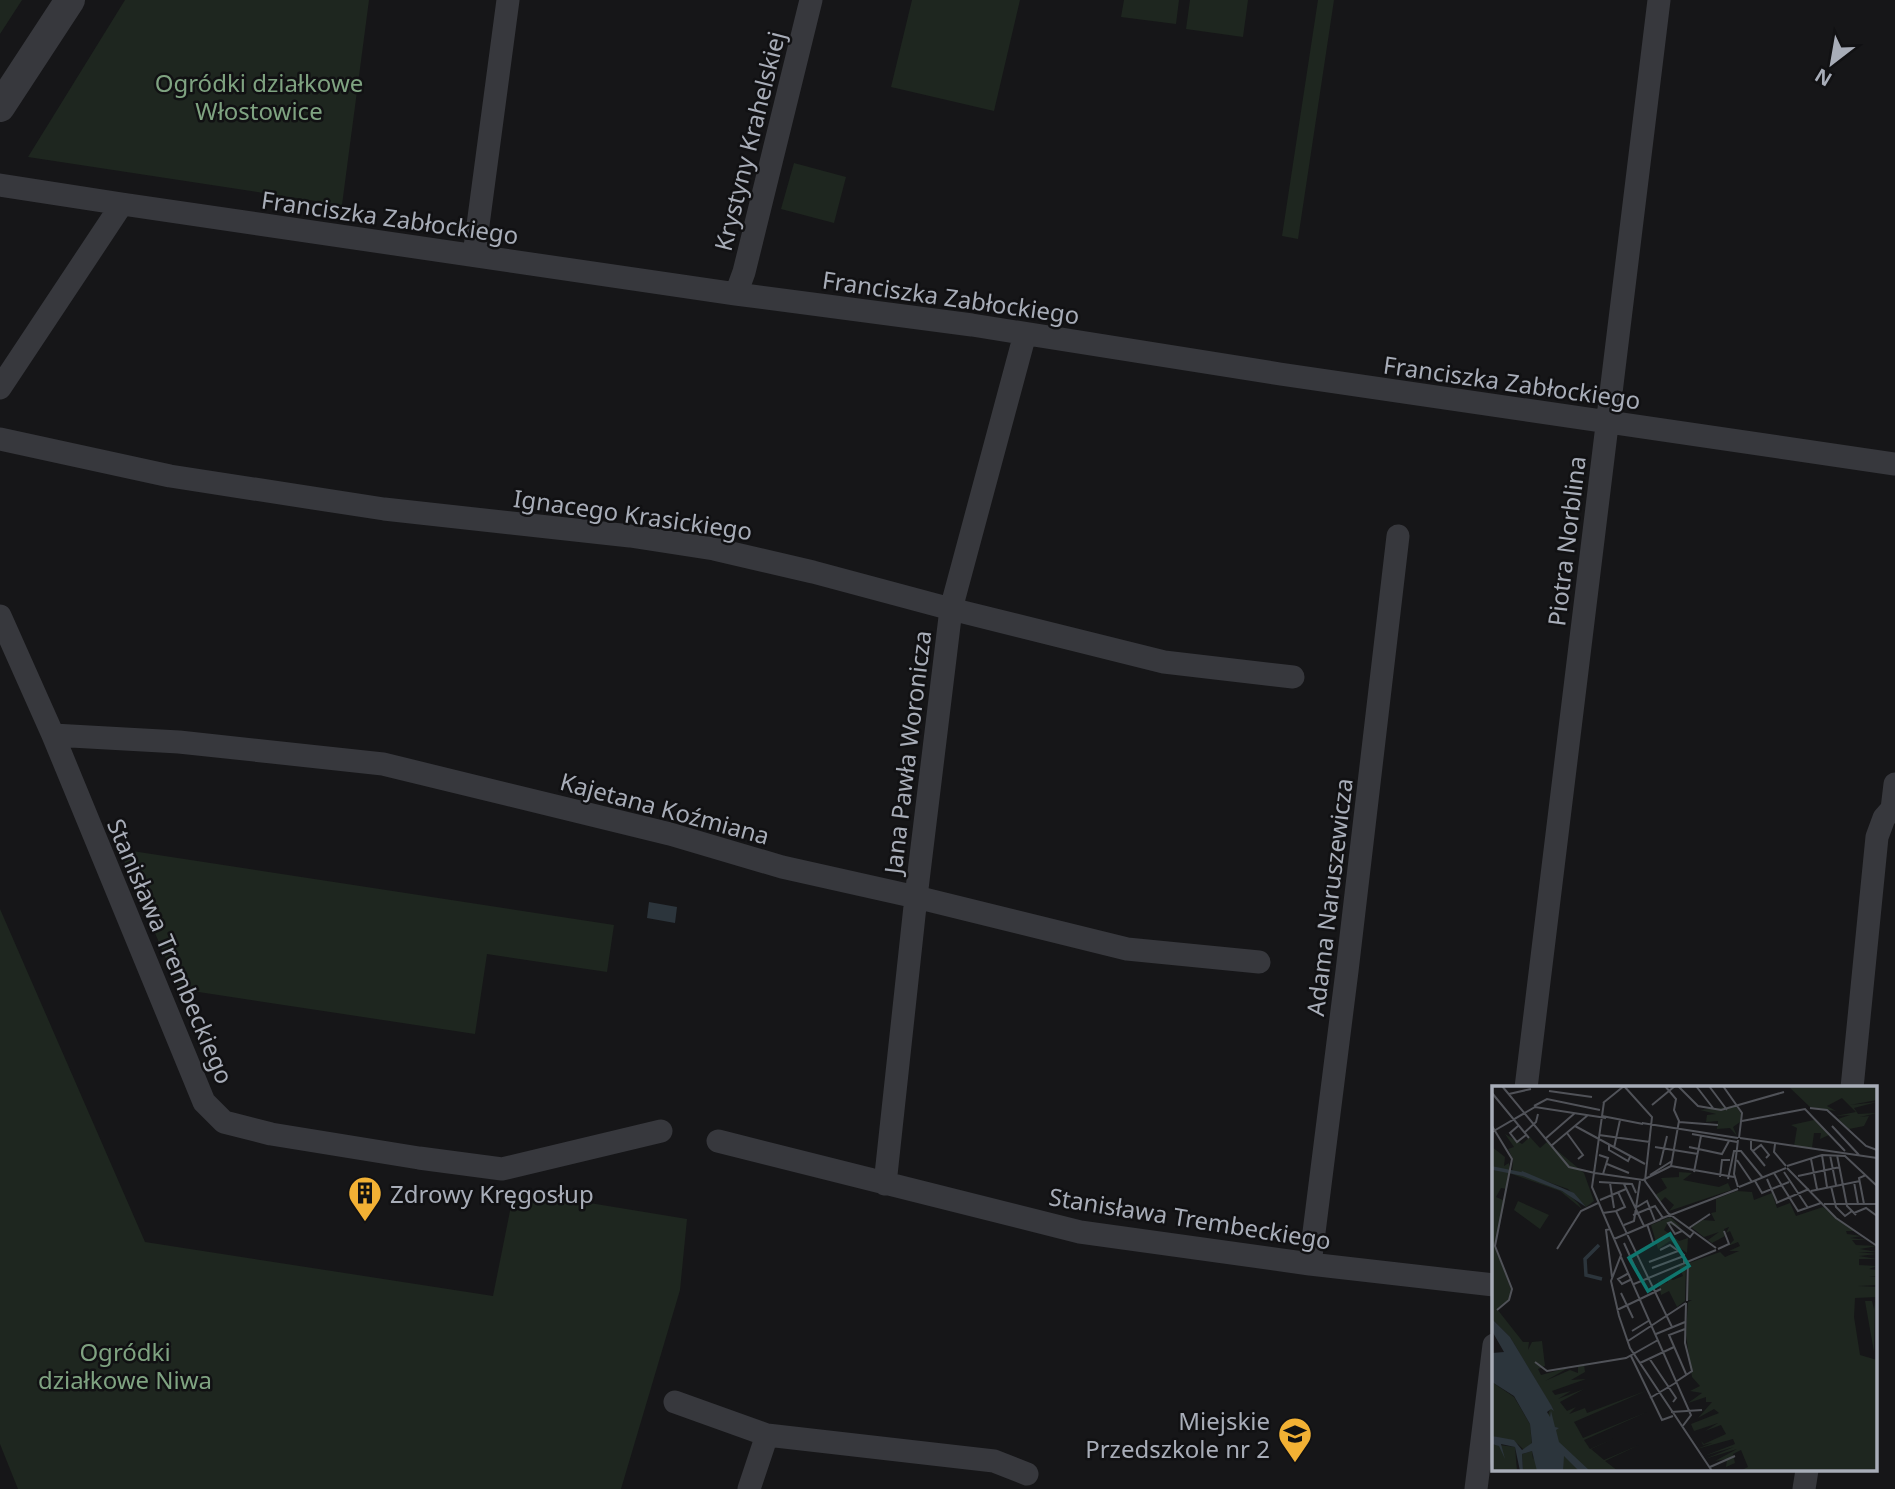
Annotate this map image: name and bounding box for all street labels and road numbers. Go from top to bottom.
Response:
street label: Krystyny Krahelskiej [706,28,792,254]
street label: Franciszka Zabłockiego [259,183,521,251]
street label: Franciszka Zabłockiego [820,263,1082,331]
street label: Franciszka Zabłockiego [1381,348,1643,416]
street label: Piotra Norblina [1539,454,1593,628]
street label: Ignacego Krasickiego [512,481,754,547]
street label: Jana Pawła Woronicza [875,628,938,878]
street label: Kajetana Koźmiana [557,764,773,852]
street label: Adama Naruszewicza [1298,776,1360,1018]
street label: Stanisława Trembeckiego [100,813,242,1089]
street label: Stanisława Trembeckiego [1047,1179,1333,1257]

